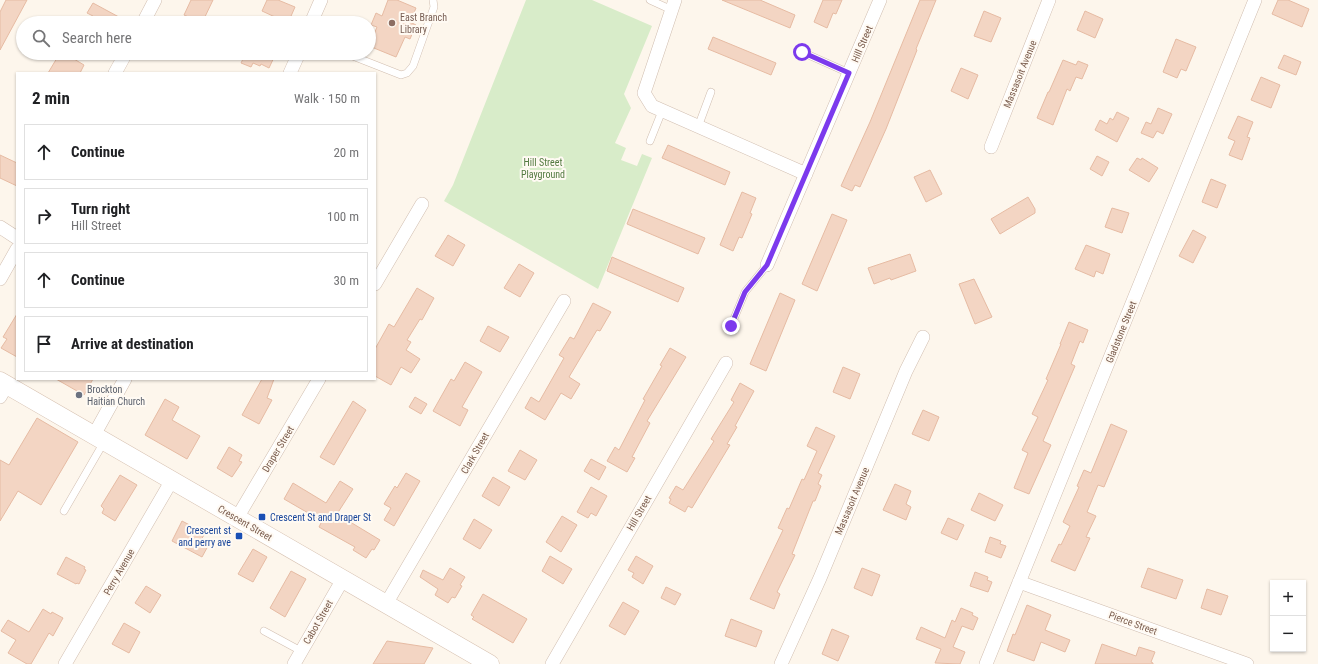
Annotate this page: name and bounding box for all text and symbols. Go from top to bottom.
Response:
place label: East Branch Library [400,12,447,35]
search box [16,16,376,60]
marker: East Branch Library [387,18,397,28]
street label: Hill Street [849,24,875,64]
icon: search [30,27,52,49]
text: Search here [62,29,132,47]
street label: Massasoit Avenue [1001,38,1039,110]
route start [793,43,811,61]
text: 2 min [32,88,70,108]
text: Walk · 150 m [294,91,360,106]
icon: ahead [33,141,55,163]
text: Continue [71,143,125,161]
text: 20 m [333,145,359,160]
park label: Hill Street Playground [521,157,565,180]
text: Turn right [71,200,130,218]
icon: right [33,205,55,227]
text: 100 m [327,209,359,224]
text: Hill Street [71,218,121,233]
icon: ahead [33,269,55,291]
text: Continue [71,271,125,289]
text: 30 m [333,273,359,288]
street label: Gladstone Street [1104,299,1138,364]
route end [722,317,740,335]
icon: arrive [33,333,55,355]
text: Arrive at destination [71,335,194,353]
place label: Brockton Haitian Church [87,384,145,407]
marker: Brockton Haitian Church [74,390,84,400]
street label: Draper Street [260,424,296,474]
street label: Clark Street [459,430,491,476]
street label: Massasoit Avenue [833,465,871,536]
street label: Hill Street [625,493,653,533]
street label: Crescent Street [216,503,274,543]
marker: Crescent St and Draper St [257,512,267,522]
place label: Crescent St and Draper St [270,512,371,523]
place label: Crescent st and perry ave [178,525,231,548]
marker: Crescent st and perry ave [234,531,244,541]
street label: Perry Avenue [101,547,137,597]
map controls [1270,580,1306,652]
button: + [1270,580,1306,616]
street label: Cabot Street [301,598,335,646]
street label: Pierce Street [1107,609,1159,637]
button: − [1270,616,1306,652]

